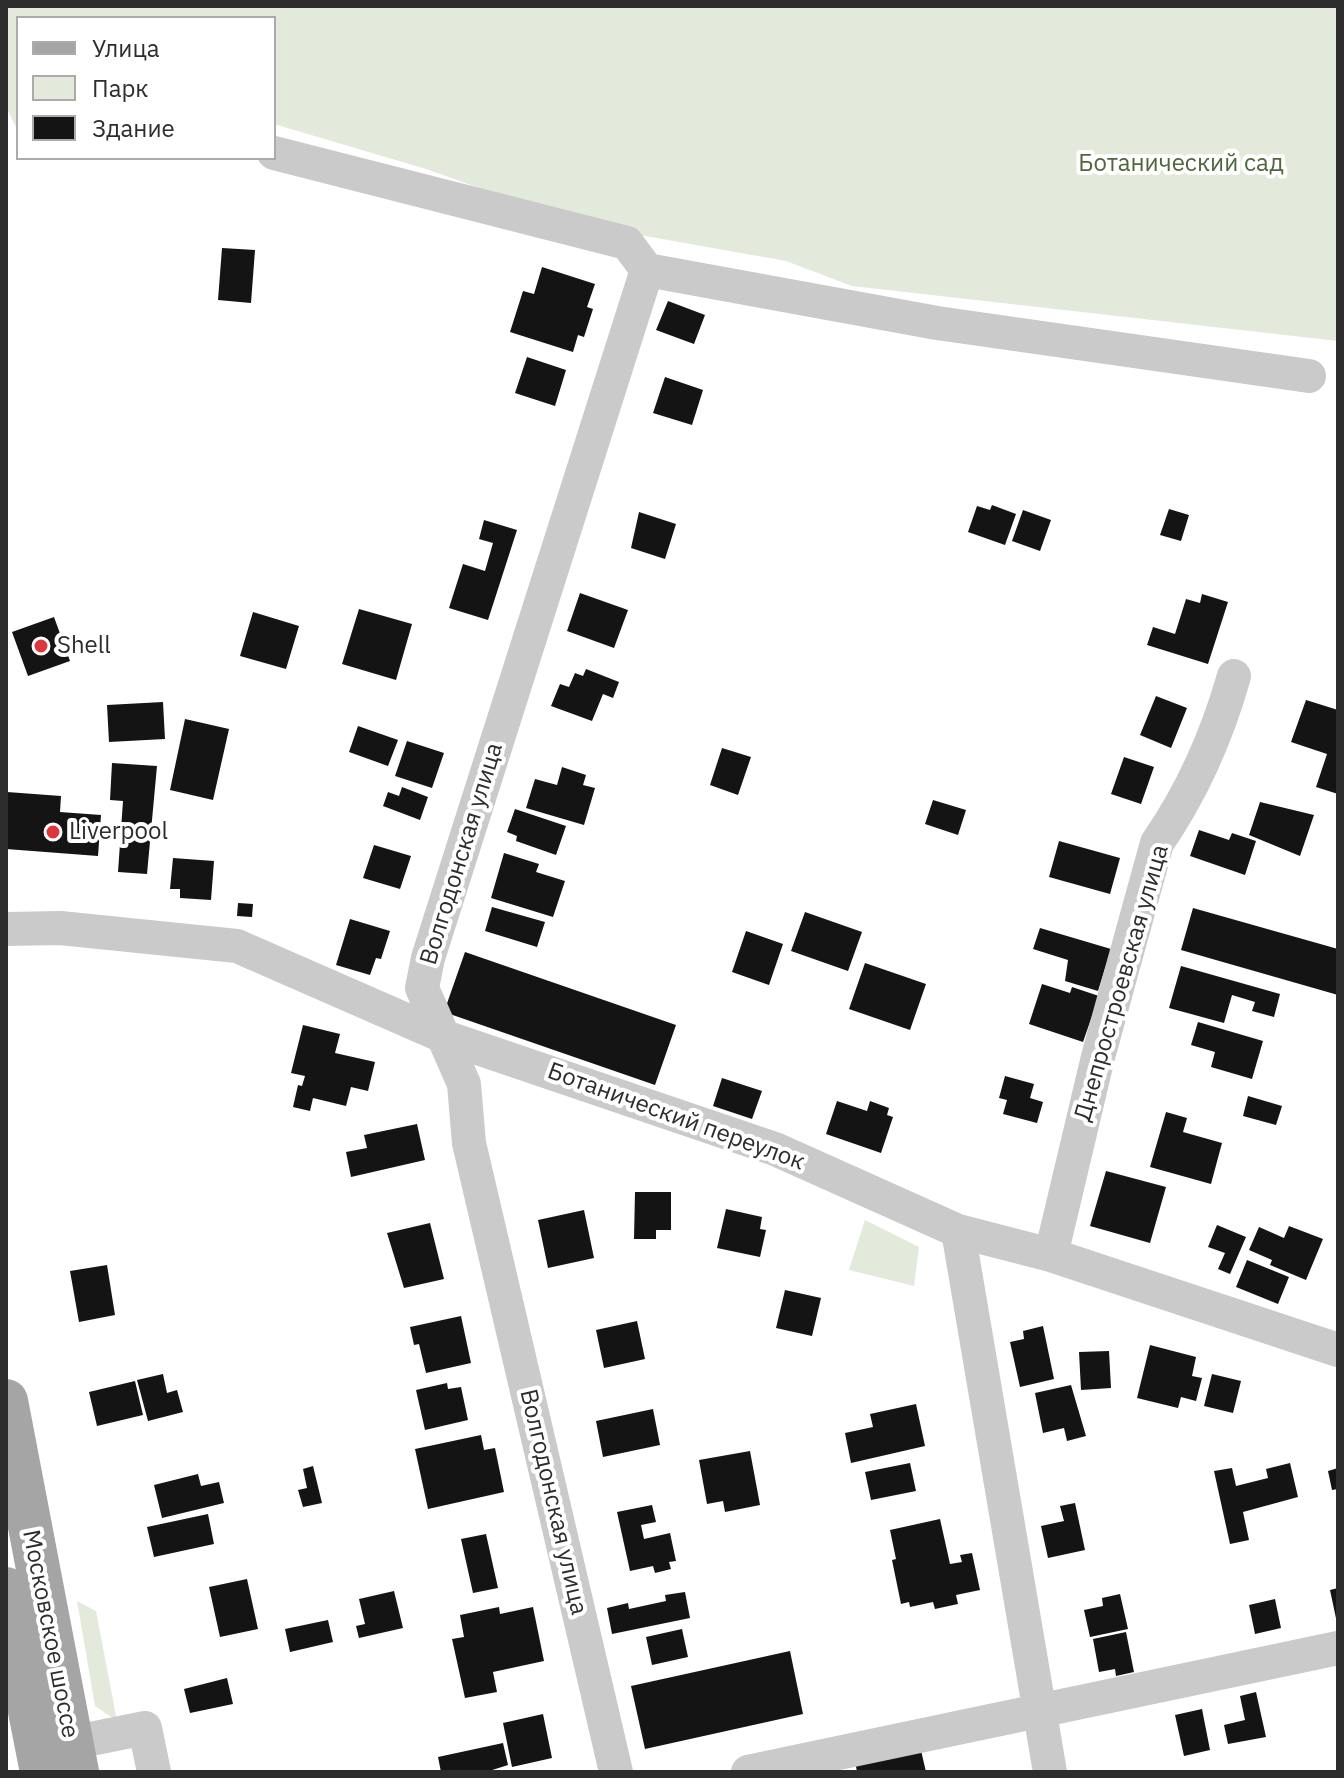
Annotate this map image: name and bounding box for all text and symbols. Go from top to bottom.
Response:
legend [16,16,276,160]
text: Улица [92,32,160,64]
text: Парк [92,72,149,104]
text: Здание [92,112,175,144]
park label: Ботанический сад [1078,150,1284,178]
place label: Shell [57,632,111,660]
marker: Shell [32,637,50,655]
street label: Волгодонская улица [415,739,509,969]
place label: Liverpool [69,818,168,846]
marker: Liverpool [44,823,62,841]
street label: Днепростроевская улица [1069,842,1175,1124]
street label: Ботанический переулок [544,1057,808,1177]
street label: Волгодонская улица [513,1386,593,1618]
street label: Московское шоссе [16,1527,84,1741]

